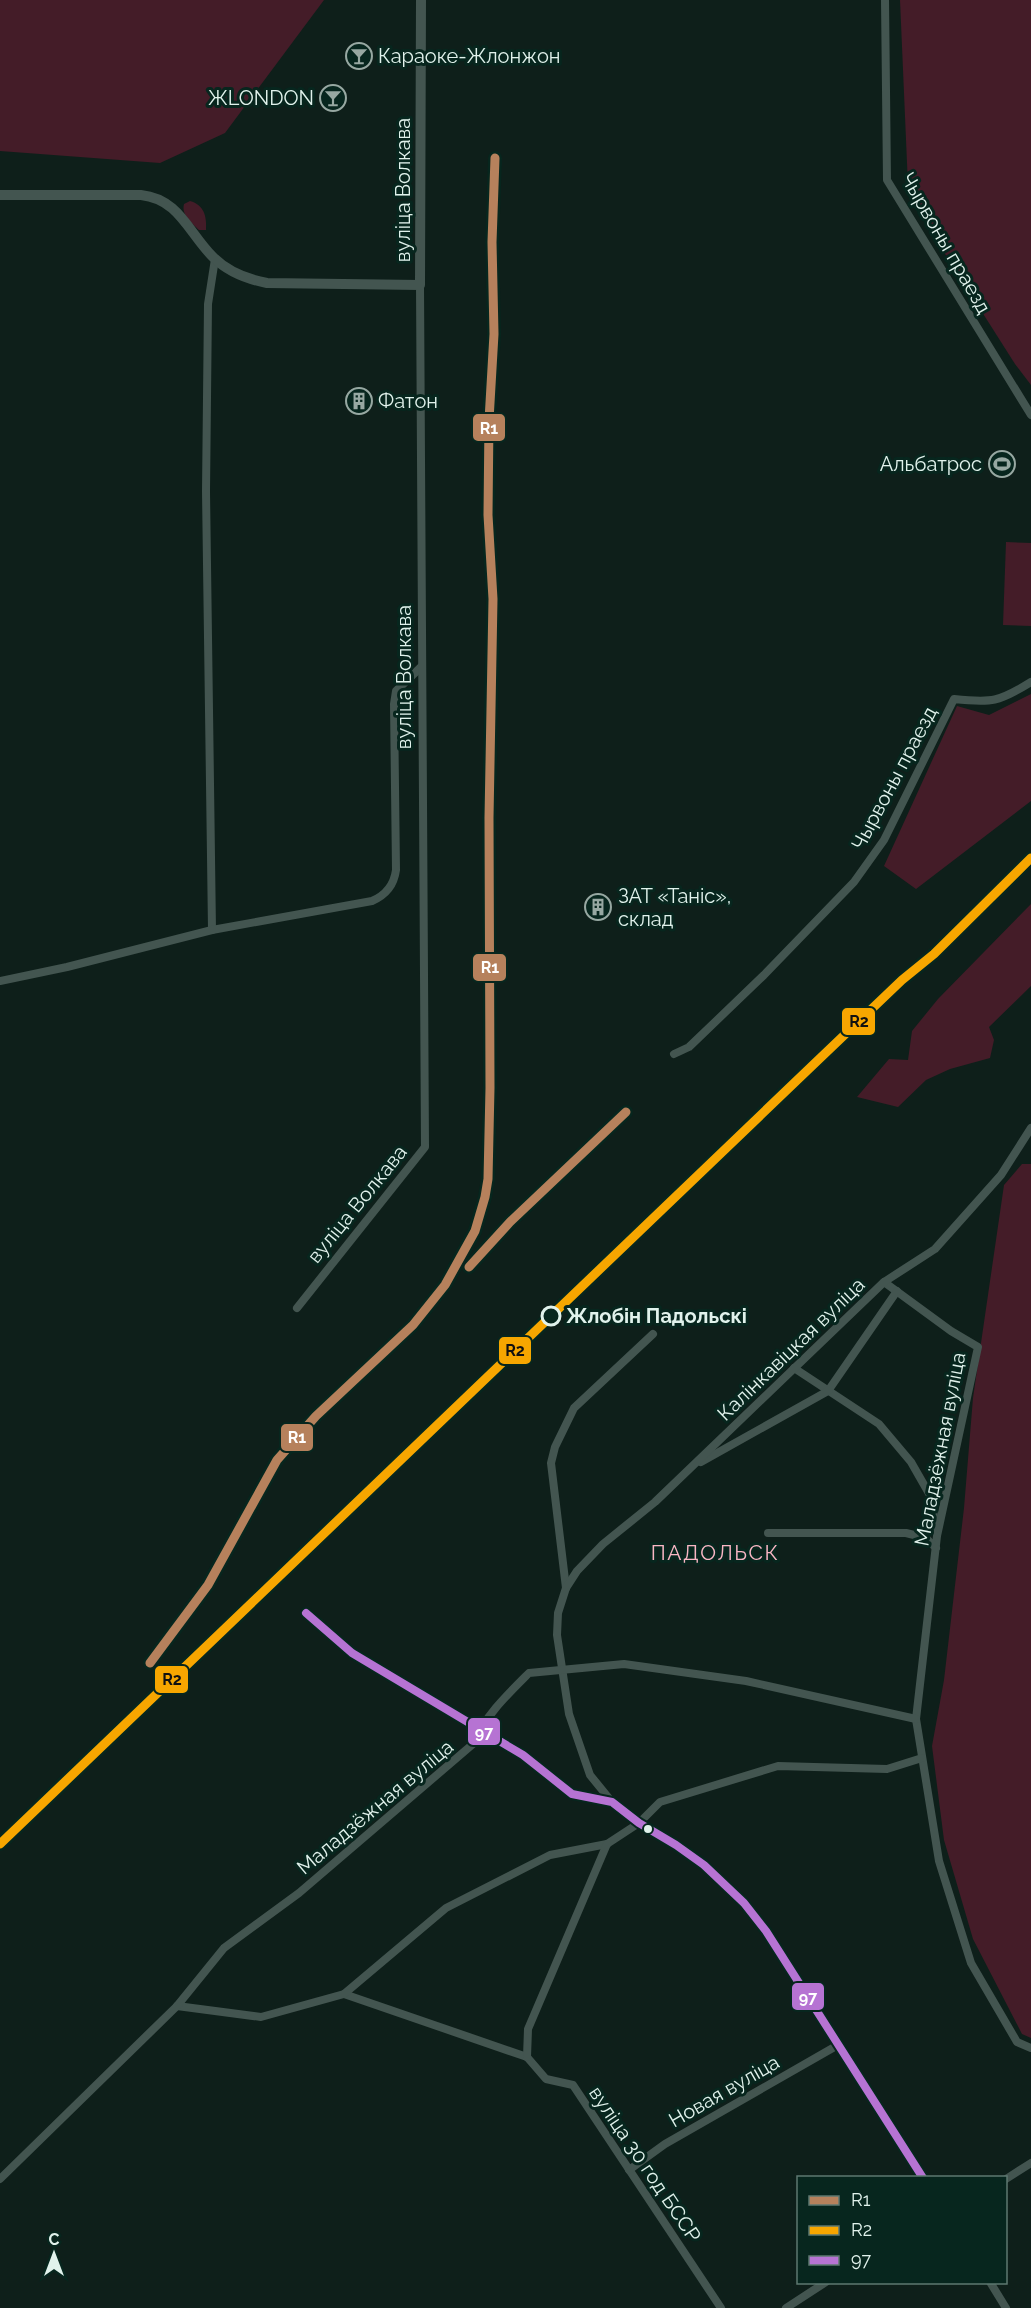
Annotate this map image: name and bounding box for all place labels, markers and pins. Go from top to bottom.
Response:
bar icon: Караоке-Жлонжон [344,41,374,71]
place label: Караоке-Жлонжон [378,44,561,68]
bar icon: ЖLONDON [318,83,348,113]
place label: ЖLONDON [208,86,314,110]
building icon: Фатон [344,386,374,416]
place label: Фатон [378,389,438,413]
sports icon: Альбатрос [987,449,1017,479]
place label: Альбатрос [880,452,982,476]
place label: ЗАТ «Таніс», склад [618,884,731,931]
building icon: ЗАТ «Таніс», склад [583,892,613,922]
place label: Жлобін Падольскі [566,1304,747,1328]
marker: Жлобін Падольскі [541,1306,561,1326]
unlabelled marker [642,1823,654,1835]

